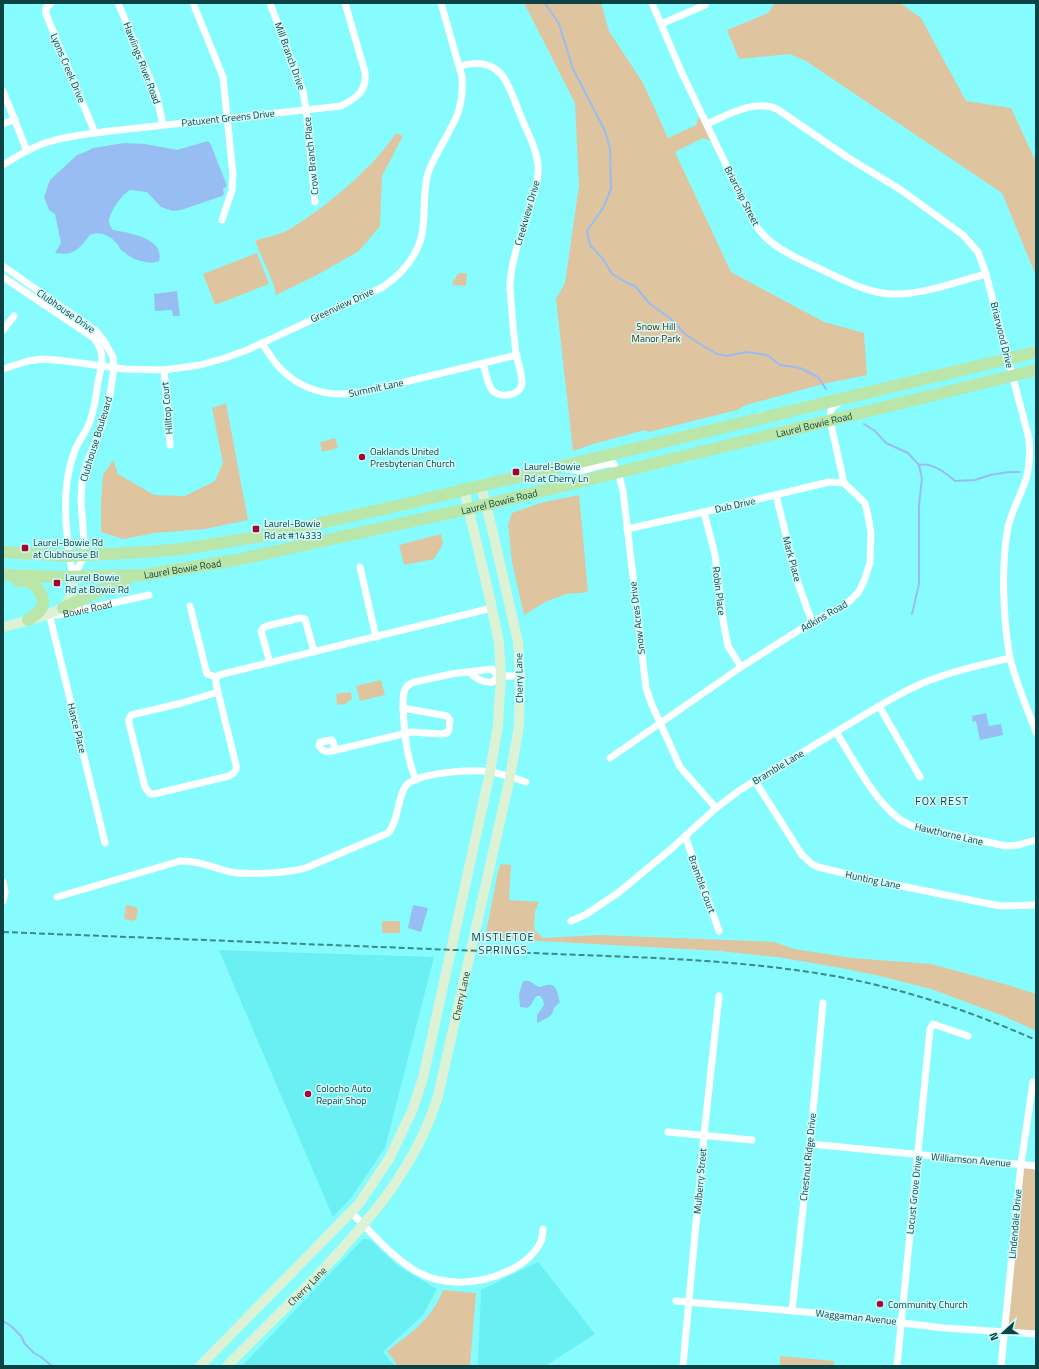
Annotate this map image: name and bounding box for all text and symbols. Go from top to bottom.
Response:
street label: Hawlings River Road [119,20,165,106]
street label: Mill Branch Drive [271,20,309,92]
street label: Lyons Creek Drive [47,31,89,105]
street label: Patuxent Greens Drive [181,106,275,130]
street label: Crow Branch Place [299,116,323,196]
street label: Briarchip Street [720,163,764,229]
street label: Creekview Drive [511,179,543,247]
street label: Greenview Drive [308,284,376,326]
street label: Clubhouse Drive [34,285,98,337]
street label: Briarwood Drive [987,300,1017,370]
park label: Snow Hill Manor Park [632,319,681,346]
street label: Summit Lane [347,375,405,401]
street label: Hilltop Court [157,381,177,435]
street label: Clubhouse Boulevard [76,394,116,484]
street label: Laurel Bowie Road [774,408,854,441]
place label: Oaklands United Presbyterian Church [370,444,455,471]
marker: Oaklands United Presbyterian Church [357,452,367,462]
place label: Laurel-Bowie Rd at Cherry Ln [524,459,588,486]
marker: Laurel-Bowie Rd at Cherry Ln [511,467,521,477]
street label: Laurel Bowie Road [460,485,539,518]
street label: Dub Drive [713,493,757,517]
place label: Laurel-Bowie Rd at #14333 [264,516,322,543]
marker: Laurel-Bowie Rd at #14333 [251,524,261,534]
place label: Laurel-Bowie Rd at Clubhouse Bl [33,535,103,562]
street label: Mark Place [779,535,805,583]
marker: Laurel-Bowie Rd at Clubhouse Bl [20,543,30,553]
street label: Laurel Bowie Road [143,555,222,582]
street label: Robin Place [709,566,729,616]
place label: Laurel Bowie Rd at Bowie Rd [65,570,129,597]
marker: Laurel Bowie Rd at Bowie Rd [52,578,62,588]
street label: Snow Acres Drive [625,581,649,655]
street label: Bowie Road [61,596,113,621]
street label: Adkins Road [798,596,850,636]
street label: Cherry Lane [511,653,527,703]
street label: Hance Place [64,701,90,755]
street label: Bramble Lane [749,746,807,788]
district label: FOX REST [915,793,969,809]
street label: Hawthorne Lane [913,819,985,849]
street label: Bramble Court [685,853,720,916]
street label: Hunting Lane [844,867,902,893]
district label: MISTLETOE SPRINGS [472,929,534,958]
street label: Cherry Lane [448,970,473,1022]
place label: Colocho Auto Repair Shop [316,1081,371,1108]
marker: Colocho Auto Repair Shop [303,1089,313,1099]
street label: Chestnut Ridge Drive [796,1112,820,1202]
street label: Mulberry Street [690,1147,710,1215]
street label: Williamson Avenue [930,1149,1012,1171]
street label: Locust Grove Drive [902,1155,926,1235]
street label: Lindendale Drive [1004,1189,1026,1259]
street label: Cherry Lane [284,1263,330,1309]
place label: Community Church [888,1297,968,1312]
marker: Community Church [875,1299,885,1309]
street label: Waggaman Avenue [815,1305,897,1329]
north arrow [983,1313,1023,1353]
text: N [985,1330,1002,1343]

